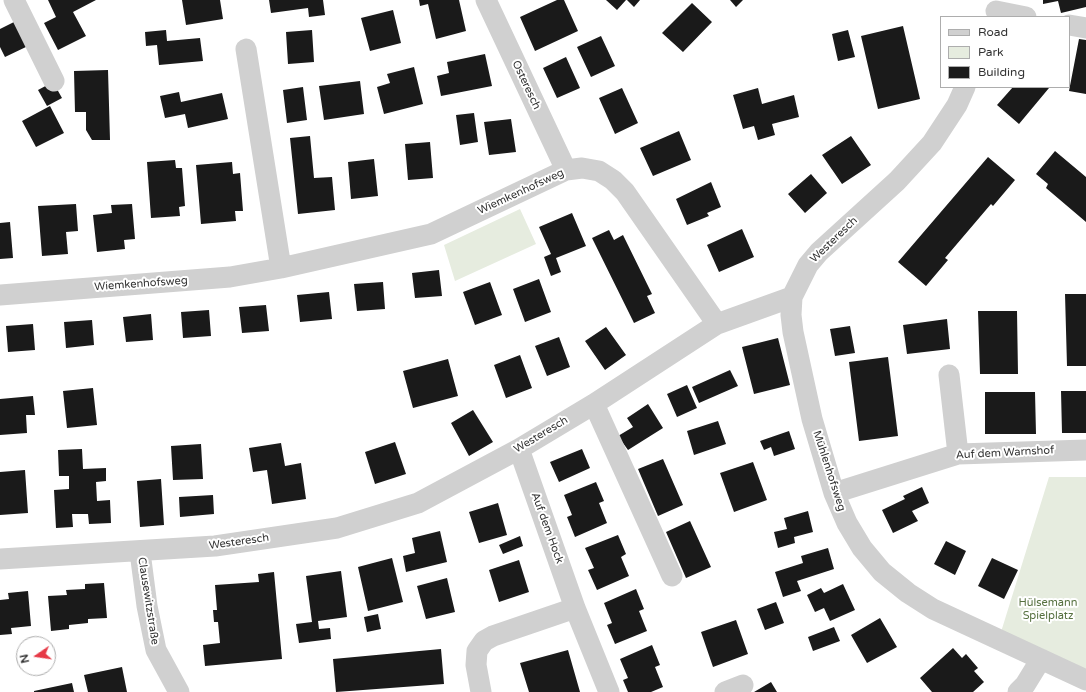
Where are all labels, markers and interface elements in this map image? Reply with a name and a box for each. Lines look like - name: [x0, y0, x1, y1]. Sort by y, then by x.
- legend: [940, 16, 1070, 88]
- text: Road: [978, 25, 1008, 39]
- text: Park: [978, 45, 1004, 59]
- street label: Osteresch: [509, 58, 543, 112]
- text: Building: [978, 65, 1025, 79]
- street label: Wiemkenhofsweg: [476, 166, 566, 218]
- street label: Westeresch: [808, 214, 860, 266]
- street label: Wiemkenhofsweg: [94, 274, 188, 294]
- street label: Westeresch: [512, 414, 570, 456]
- street label: Mühlenhofsweg: [810, 429, 848, 513]
- street label: Auf dem Warnshof: [955, 444, 1055, 462]
- street label: Auf dem Hock: [528, 491, 566, 565]
- street label: Westeresch: [208, 531, 270, 553]
- street label: Clausewitzstraße: [135, 556, 161, 646]
- park label: Hülsemann Spielplatz: [1019, 596, 1077, 622]
- north arrow: [16, 636, 56, 676]
- text: N: [17, 653, 32, 664]

